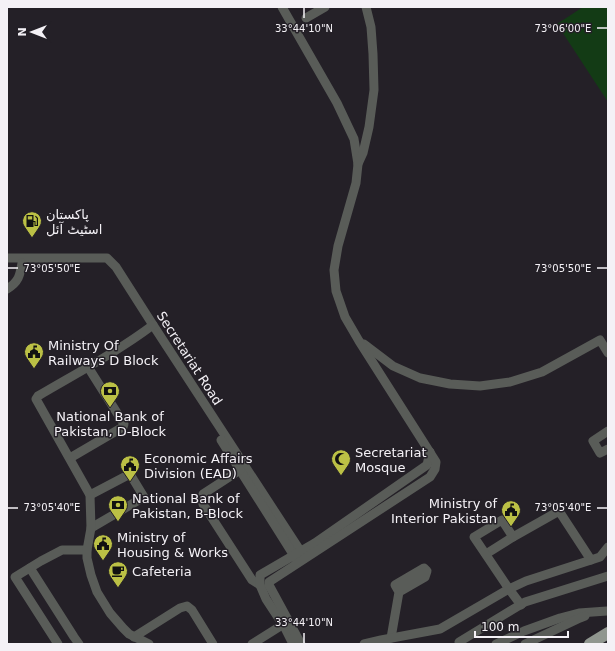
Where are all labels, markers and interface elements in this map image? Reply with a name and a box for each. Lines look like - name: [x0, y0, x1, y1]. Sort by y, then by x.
- north arrow: [12, 12, 52, 52]
- text: 33°44'10"N: [275, 23, 333, 34]
- text: 73°06'00"E: [535, 23, 591, 34]
- text: N: [16, 27, 29, 37]
- place label: پاکستان اسٹیٹ آئل: [46, 207, 102, 237]
- fuel station icon: پاکستان اسٹیٹ آئل: [21, 210, 43, 238]
- text: 73°05'50"E: [24, 263, 80, 274]
- text: 73°05'50"E: [535, 263, 591, 274]
- street label: Secretariat Road: [154, 309, 225, 408]
- place label: Ministry Of Railways D Block: [48, 338, 159, 368]
- public building icon: Ministry Of Railways D Block: [23, 341, 45, 369]
- bank icon: National Bank of Pakistan, D-Block: [99, 380, 121, 408]
- place label: National Bank of Pakistan, D-Block: [54, 409, 167, 439]
- place label: Secretariat Mosque: [355, 445, 427, 475]
- mosque icon: Secretariat Mosque: [330, 448, 352, 476]
- place label: Economic Affairs Division (EAD): [144, 451, 253, 481]
- public building icon: Economic Affairs Division (EAD): [119, 454, 141, 482]
- place label: National Bank of Pakistan, B-Block: [132, 491, 243, 521]
- bank icon: National Bank of Pakistan, B-Block: [107, 494, 129, 522]
- place label: Ministry of Interior Pakistan: [391, 496, 497, 526]
- public building icon: Ministry of Interior Pakistan: [500, 499, 522, 527]
- text: 73°05'40"E: [24, 502, 80, 513]
- text: 73°05'40"E: [535, 502, 591, 513]
- place label: Ministry of Housing & Works: [117, 530, 228, 560]
- public building icon: Ministry of Housing & Works: [92, 533, 114, 561]
- cafe icon: Cafeteria: [107, 560, 129, 588]
- place label: Cafeteria: [132, 564, 192, 579]
- scale bar: [475, 613, 568, 639]
- text: 33°44'10"N: [275, 617, 333, 628]
- text: 100 m: [481, 620, 519, 634]

